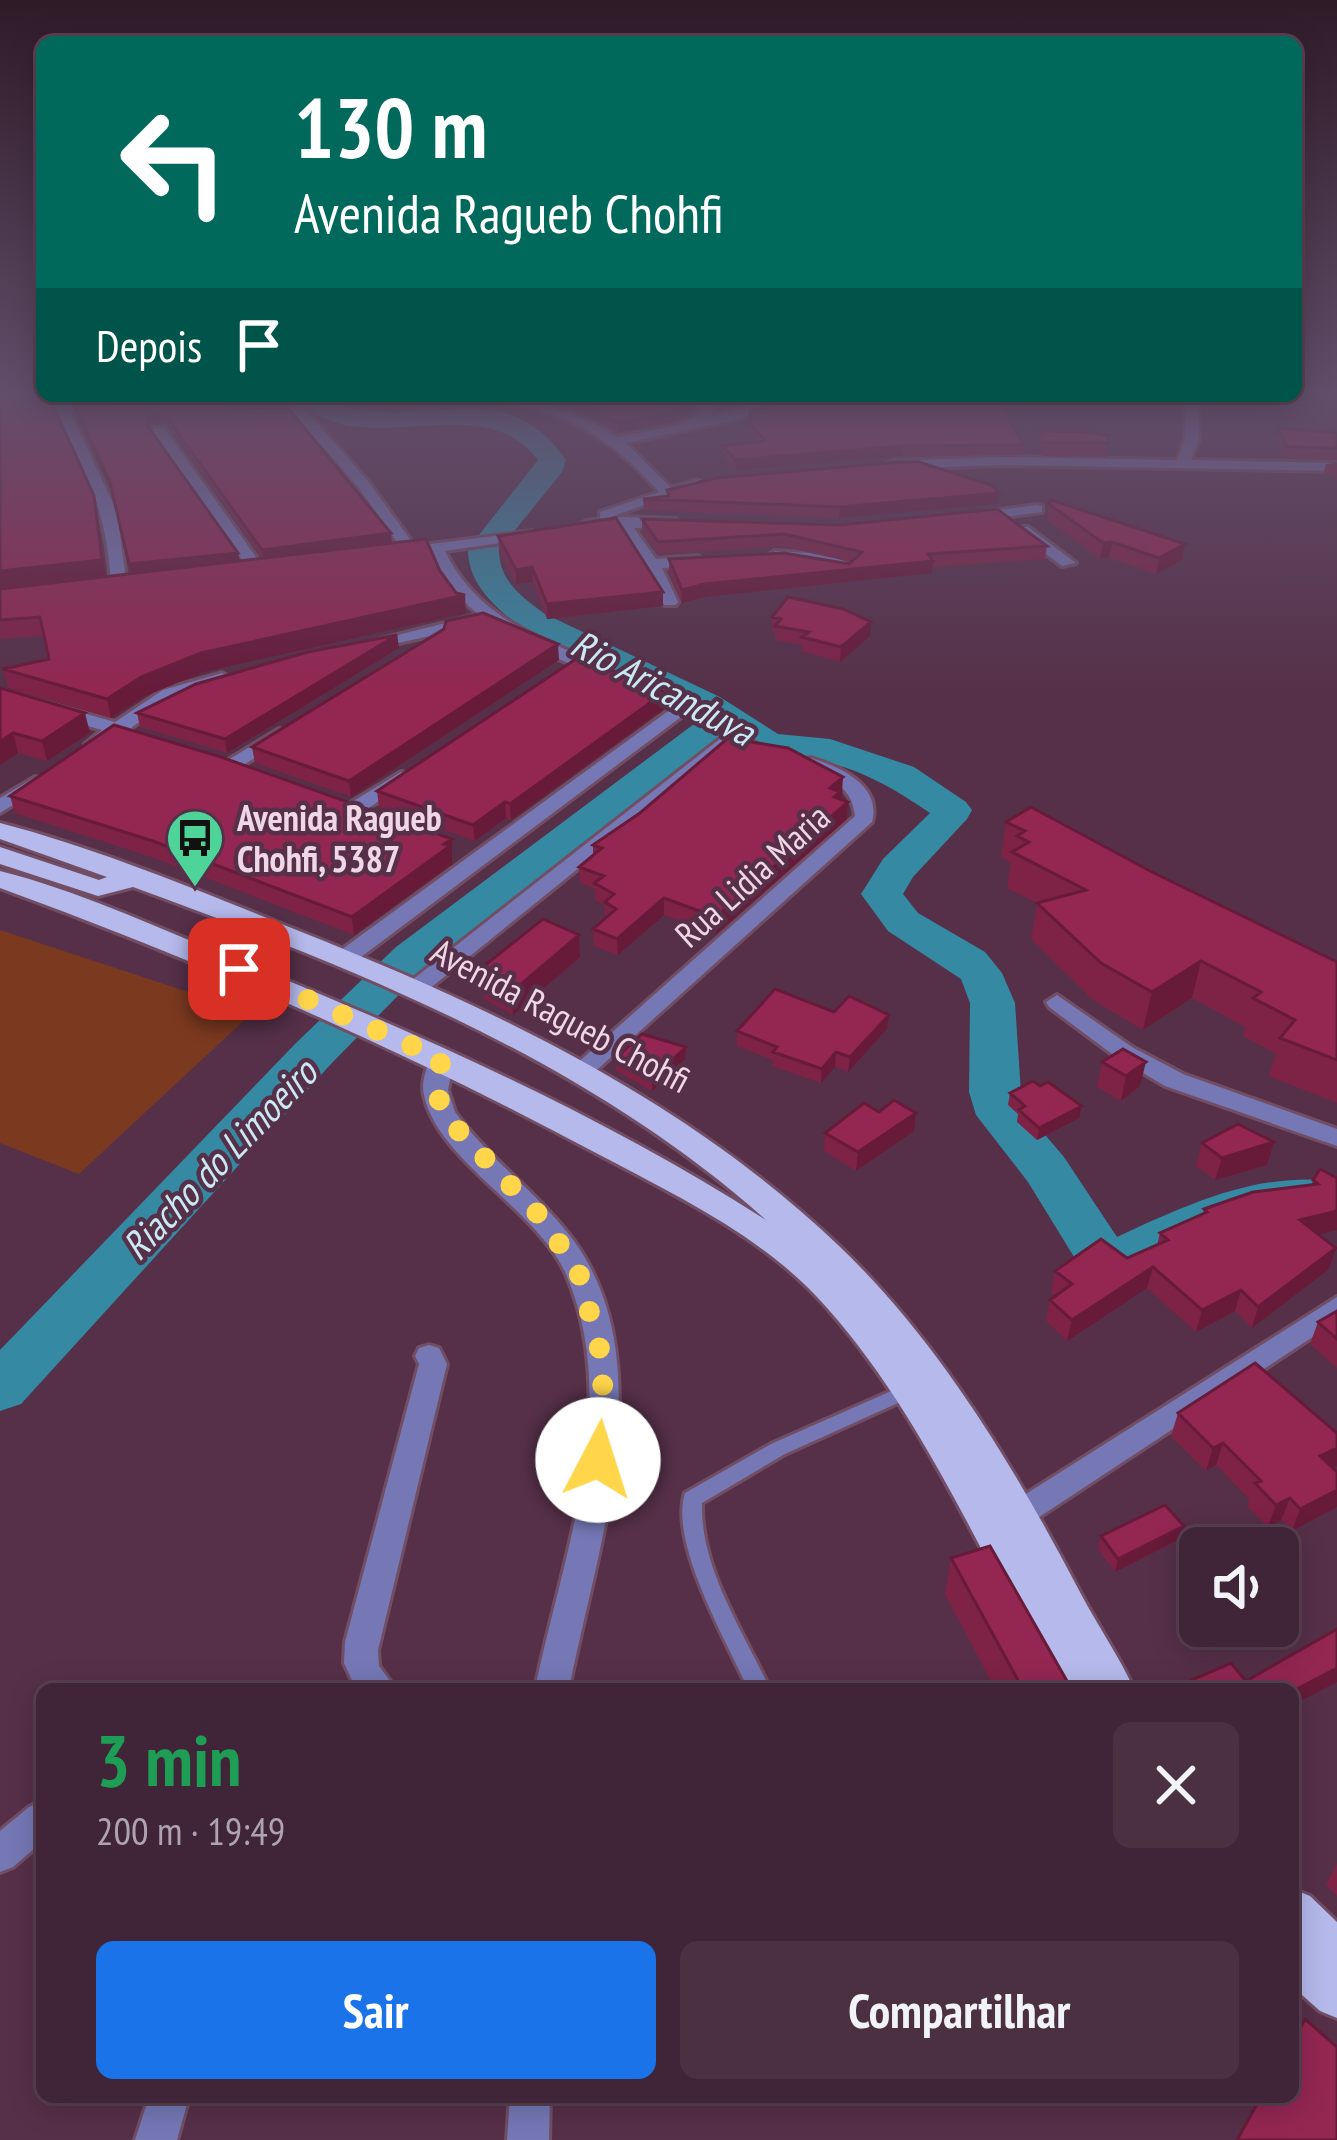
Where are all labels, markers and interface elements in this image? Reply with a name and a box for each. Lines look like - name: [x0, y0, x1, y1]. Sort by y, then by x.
- text: 130 m: [294, 72, 487, 181]
- icon: left: [96, 84, 252, 240]
- text: Avenida Ragueb Chohfi: [294, 178, 724, 248]
- icon: arrive: [226, 312, 292, 378]
- text: Depois: [96, 316, 202, 374]
- water label: Rio Aricanduva: [563, 618, 765, 758]
- street label: Rua Lidia Maria: [665, 793, 839, 957]
- place label: Avenida Ragueb Chohfi, 5387: [236, 794, 442, 882]
- bus stop icon: Avenida Ragueb Chohfi, 5387: [164, 807, 226, 889]
- pin: [188, 918, 290, 1020]
- street label: Avenida Ragueb Chohfi: [424, 927, 698, 1103]
- icon: arrive: [206, 936, 272, 1002]
- water label: Riacho do Limoeiro: [110, 1046, 330, 1270]
- position arrow: [535, 1397, 661, 1523]
- map controls: [1179, 1527, 1299, 1647]
- button: sound: [1179, 1527, 1299, 1647]
- text: 3 min: [96, 1713, 241, 1806]
- button: close: [1113, 1722, 1239, 1848]
- text: 200 m · 19:49: [96, 1805, 285, 1856]
- button: Sair: [96, 1941, 656, 2079]
- button: Compartilhar: [680, 1941, 1239, 2079]

